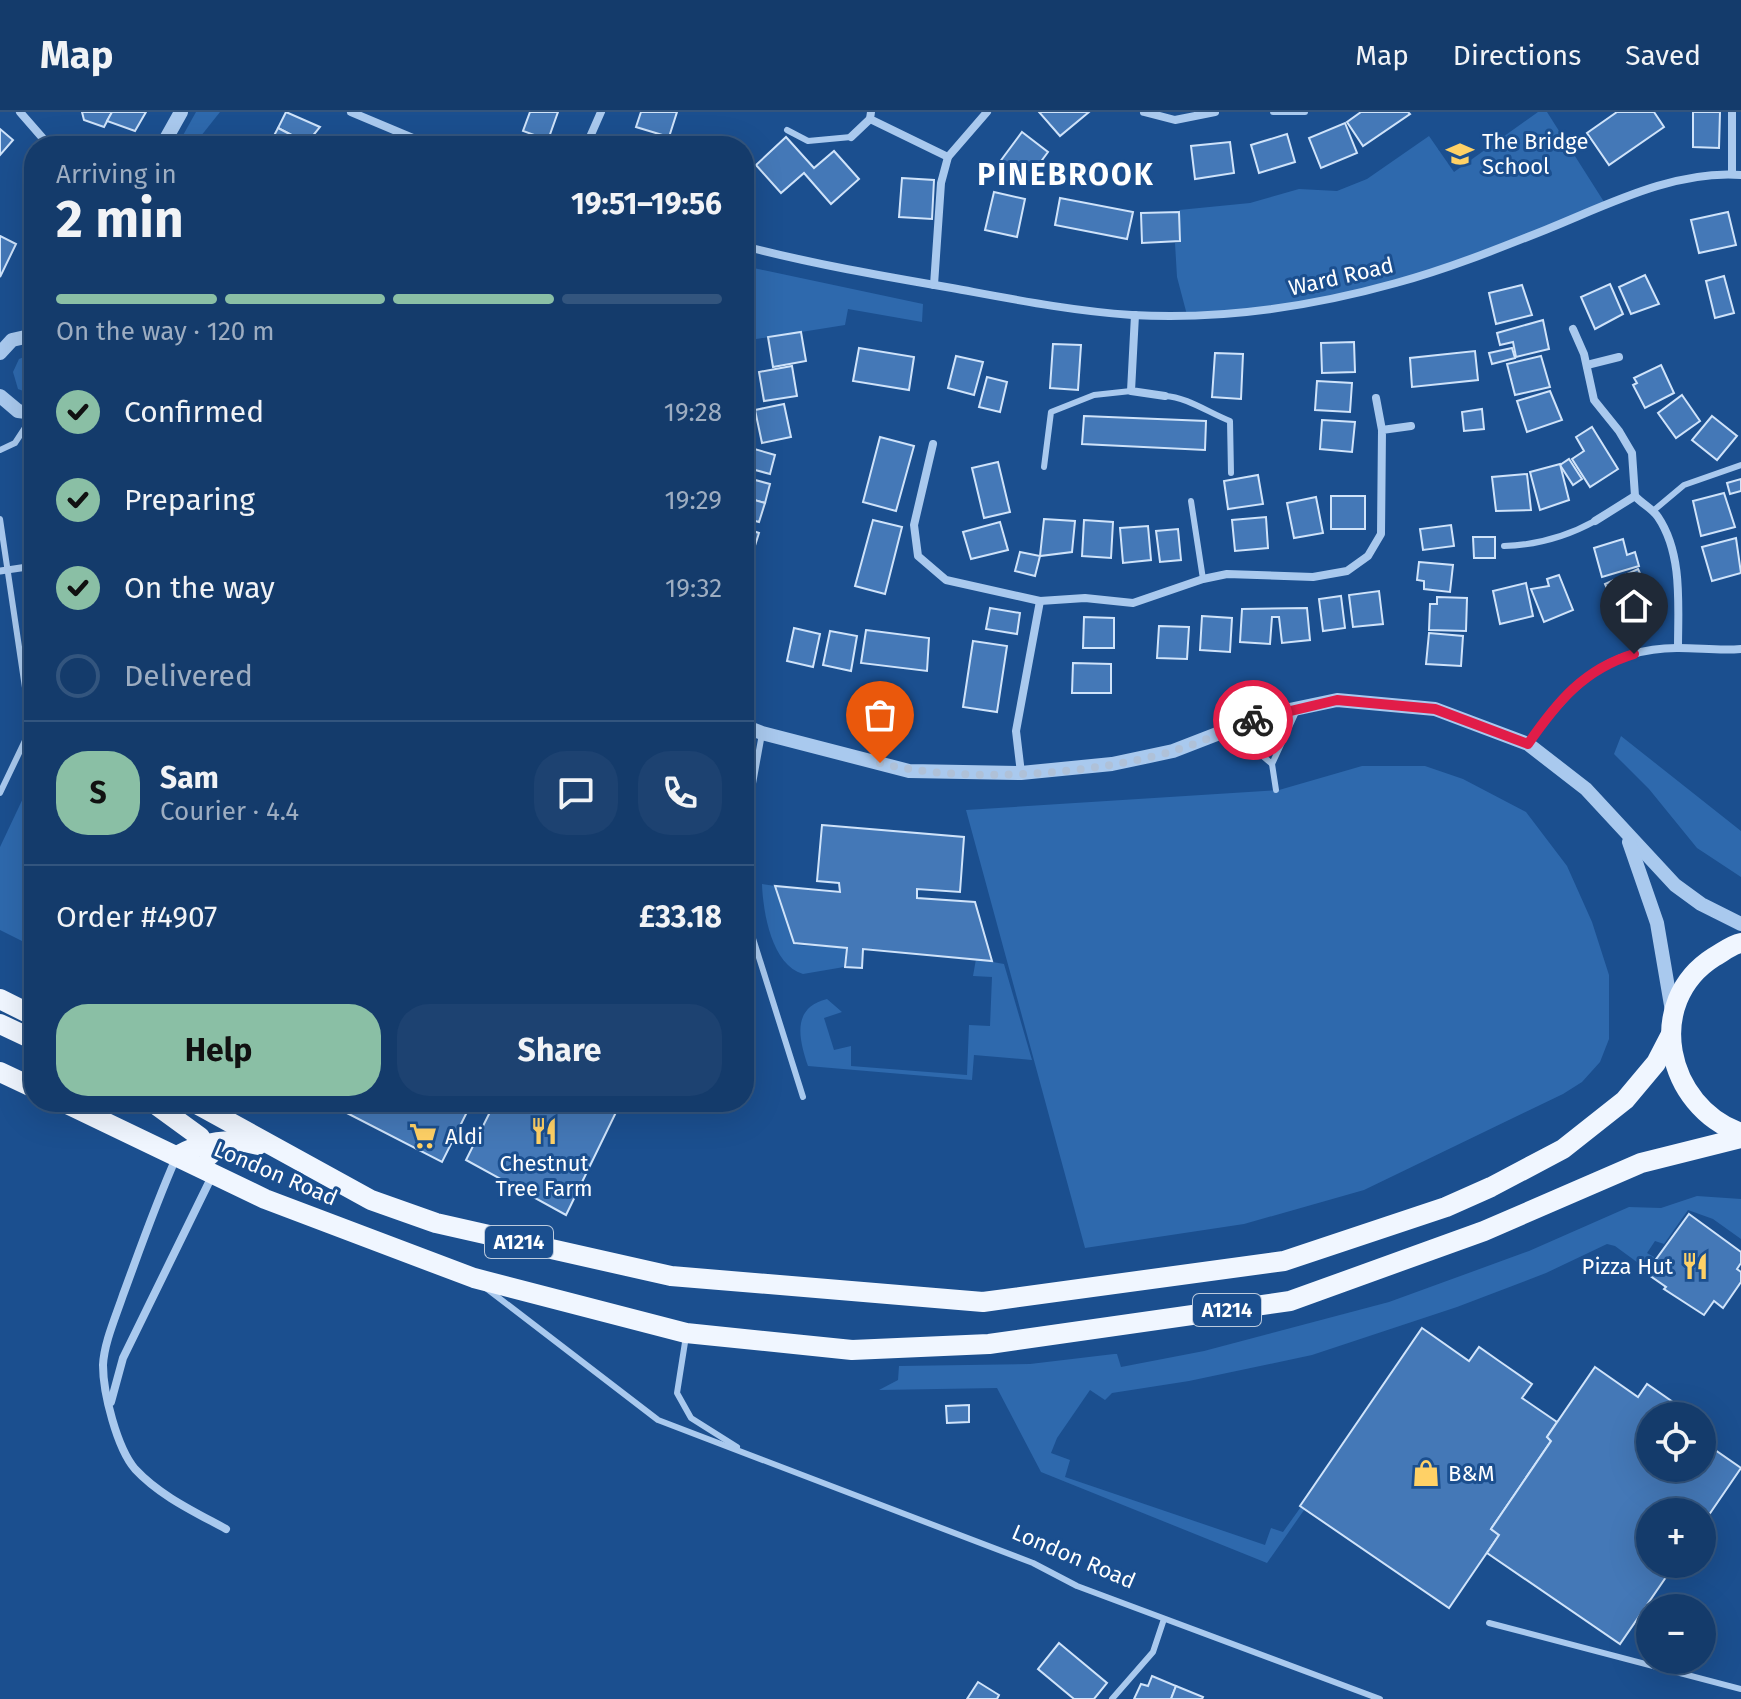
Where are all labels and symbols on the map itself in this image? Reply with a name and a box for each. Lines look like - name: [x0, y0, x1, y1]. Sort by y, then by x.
- place label: The Bridge School: [1482, 128, 1588, 180]
- school or university icon: The Bridge School: [1445, 139, 1475, 169]
- district label: PINEBROOK: [977, 157, 1155, 193]
- street label: Ward Road: [1286, 251, 1396, 302]
- pin: [1600, 572, 1668, 654]
- courier: [1213, 680, 1293, 760]
- pin: [846, 681, 914, 763]
- restaurant icon: Chestnut Tree Farm: [529, 1116, 559, 1146]
- supermarket icon: Aldi: [408, 1121, 438, 1151]
- place label: Aldi: [445, 1123, 483, 1150]
- street label: London Road: [210, 1135, 342, 1212]
- place label: Chestnut Tree Farm: [495, 1150, 593, 1202]
- road number: A1214: [485, 1226, 553, 1258]
- restaurant icon: Pizza Hut: [1680, 1251, 1710, 1281]
- place label: Pizza Hut: [1582, 1253, 1673, 1280]
- road number: A1214: [1193, 1294, 1261, 1326]
- shop icon: B&M: [1411, 1458, 1441, 1488]
- place label: B&M: [1448, 1460, 1495, 1487]
- street label: London Road: [1008, 1518, 1140, 1595]

